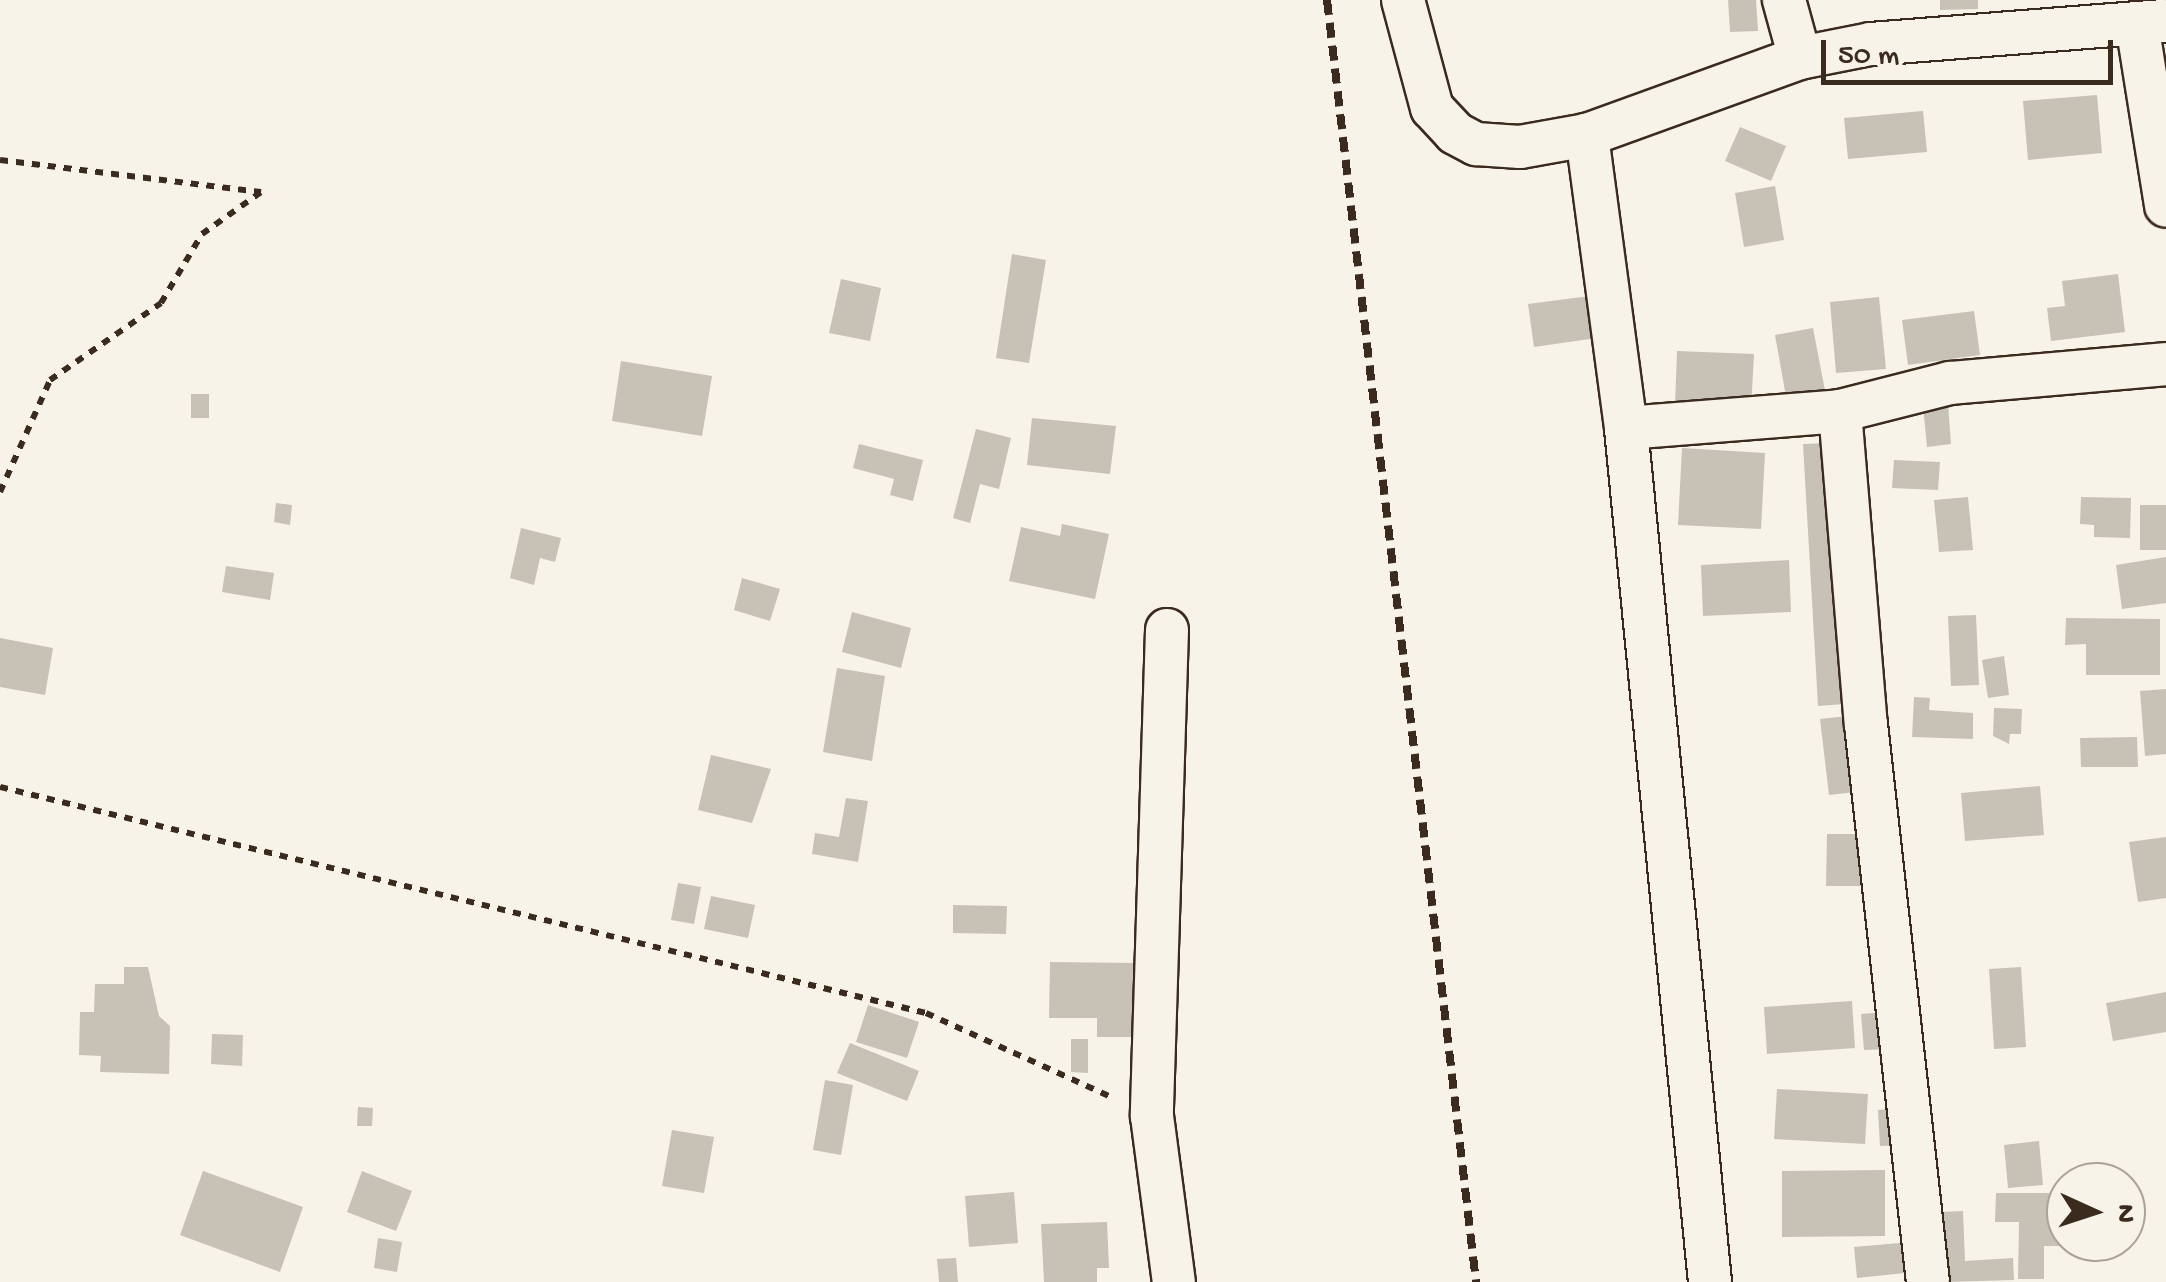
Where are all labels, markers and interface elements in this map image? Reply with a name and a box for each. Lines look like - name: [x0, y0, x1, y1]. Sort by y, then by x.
- scale bar: [1826, 20, 2118, 82]
- text: 50 m: [1838, 40, 1899, 75]
- north arrow: [2046, 1162, 2146, 1262]
- text: N: [2108, 1203, 2141, 1223]

